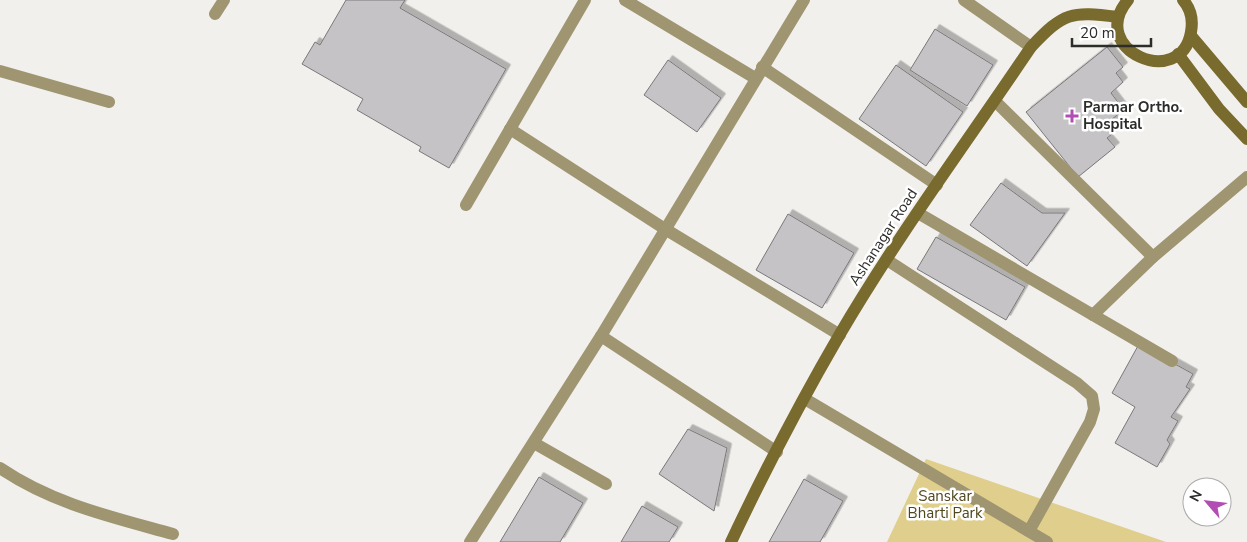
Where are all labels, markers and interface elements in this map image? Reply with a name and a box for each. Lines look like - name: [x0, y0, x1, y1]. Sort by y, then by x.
- scale bar: [1072, 15, 1151, 47]
- text: 20 m: [1080, 23, 1115, 43]
- place label: Parmar Ortho. Hospital: [1083, 97, 1183, 134]
- marker: Parmar Ortho. Hospital: [1065, 109, 1079, 123]
- street label: Ashanagar Road: [844, 185, 922, 289]
- north arrow: [1182, 477, 1232, 527]
- park label: Sanskar Bharti Park: [908, 486, 983, 523]
- text: N: [1185, 487, 1207, 505]

